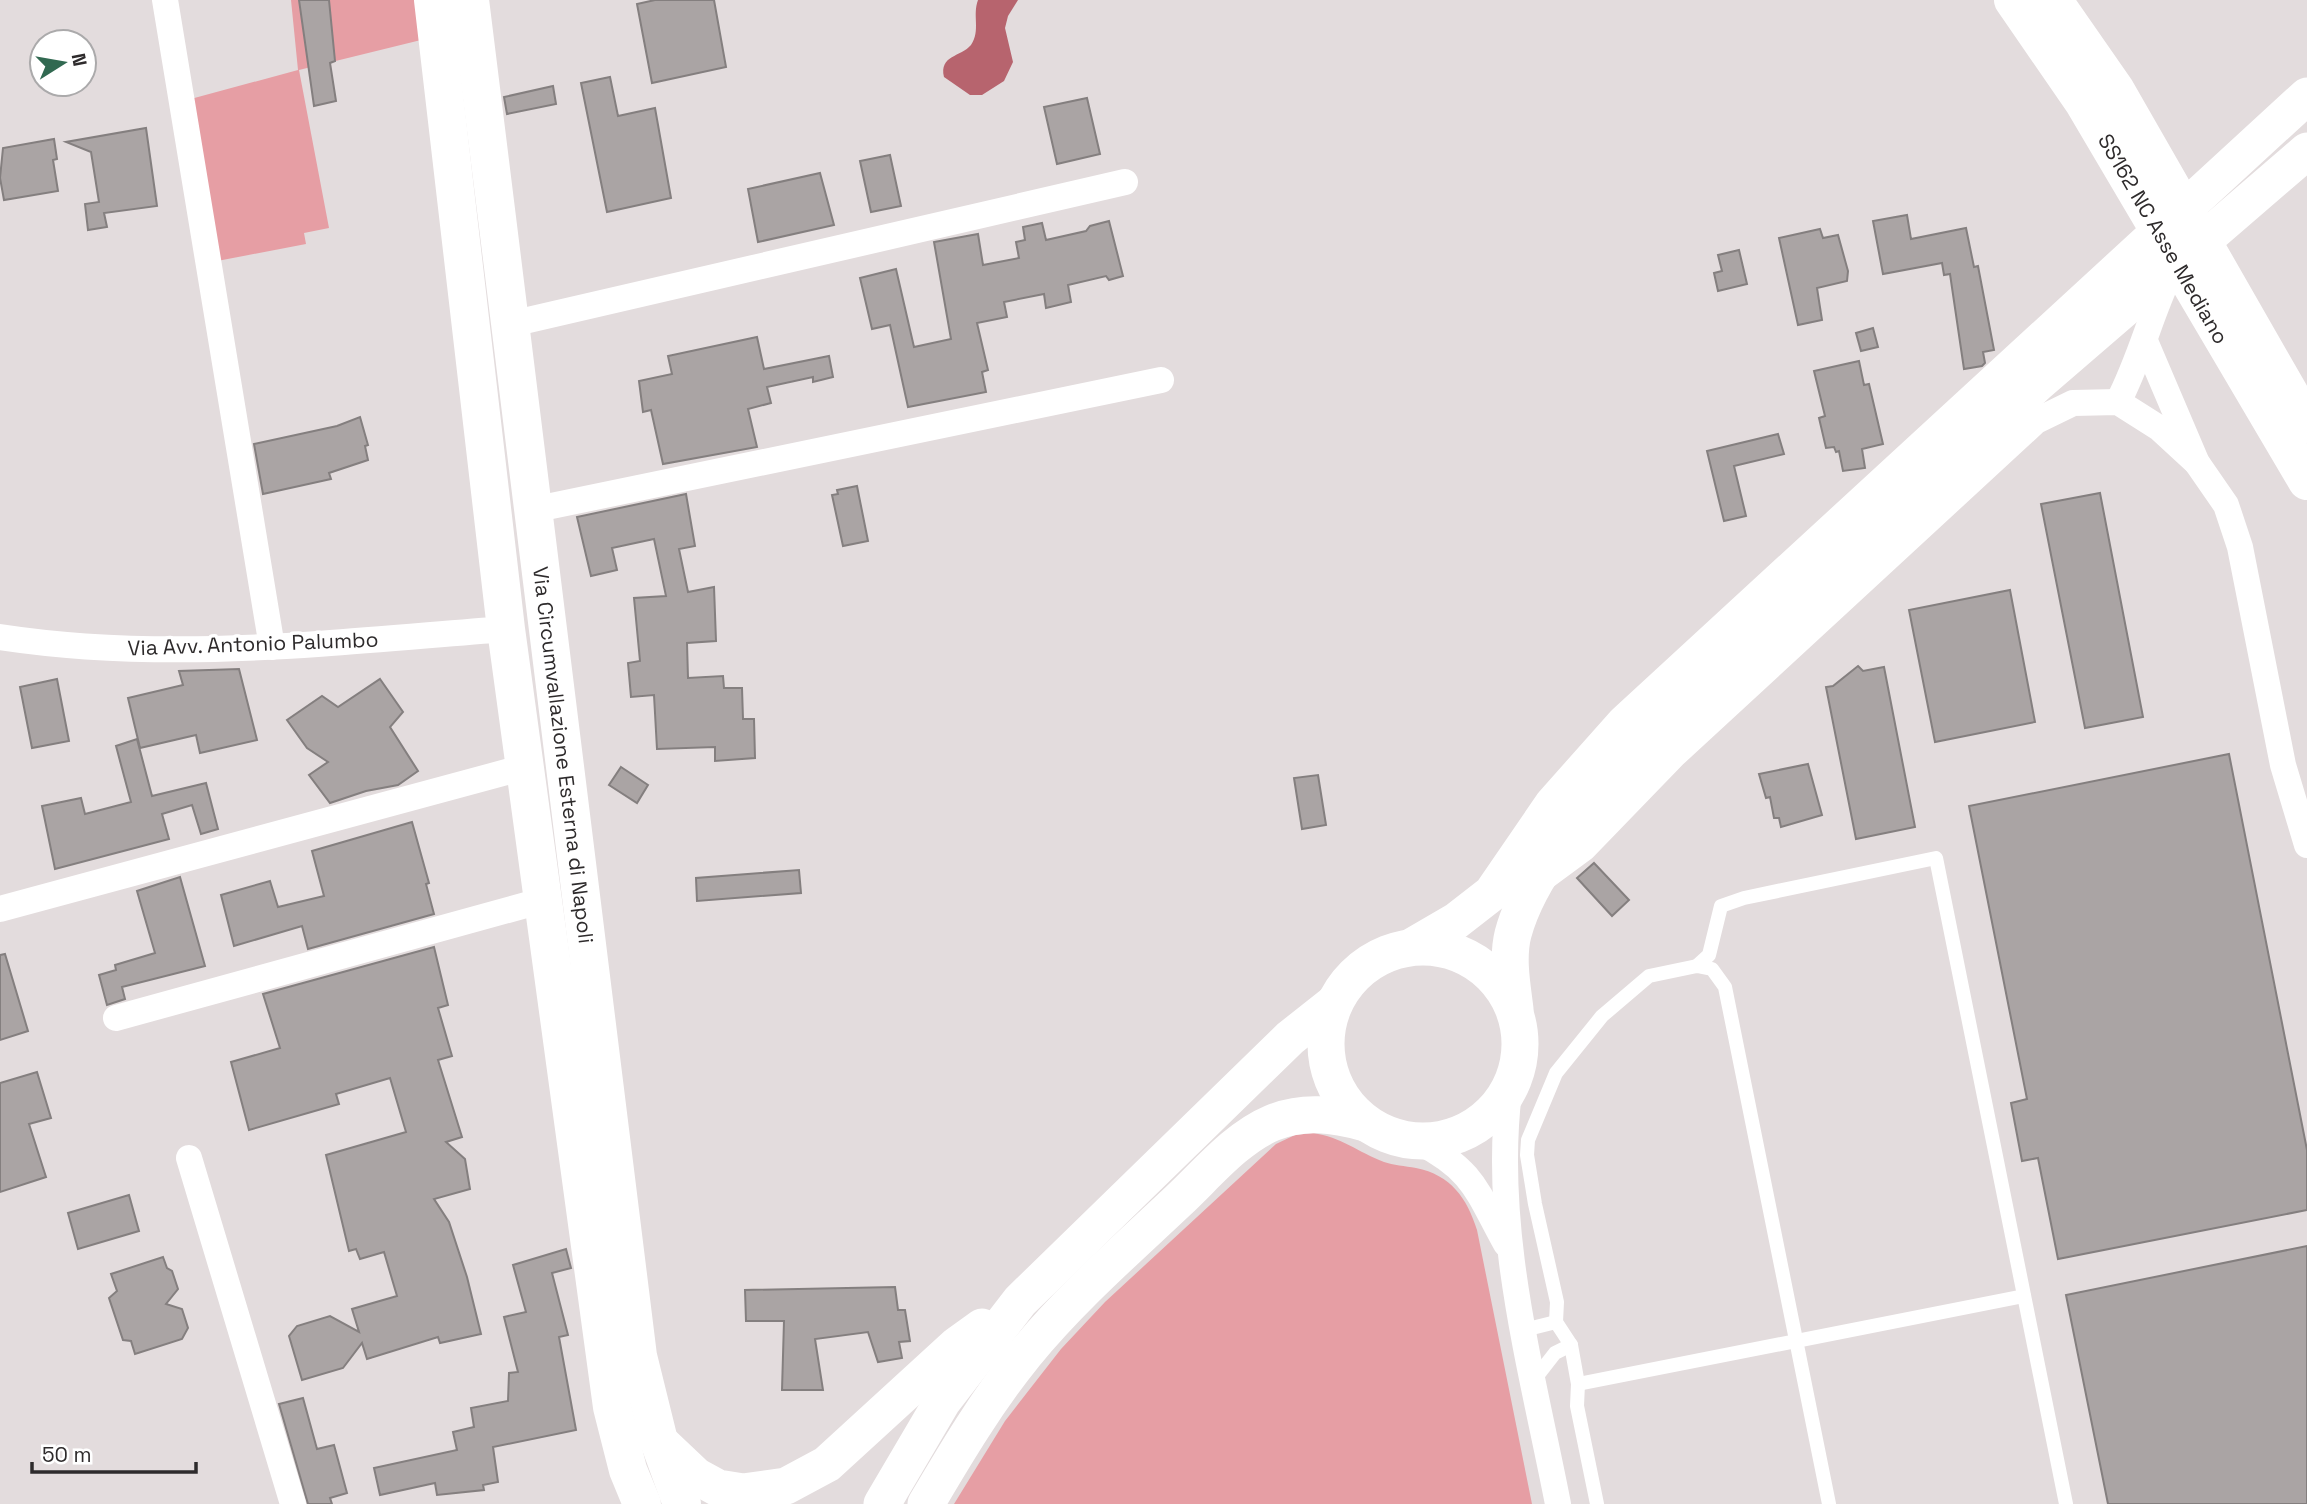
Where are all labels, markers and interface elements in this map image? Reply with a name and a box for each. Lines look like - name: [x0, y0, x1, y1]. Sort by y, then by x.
- north arrow: [28, 28, 98, 98]
- text: N: [66, 51, 93, 68]
- street label: SS162 NC Asse Mediano: [2092, 129, 2235, 349]
- street label: Via Circumvallazione Esterna di Napoli: [527, 565, 600, 945]
- street label: Via Avv. Antonio Palumbo: [127, 626, 379, 661]
- scale bar: [32, 1430, 196, 1474]
- text: 50 m: [42, 1441, 92, 1468]

